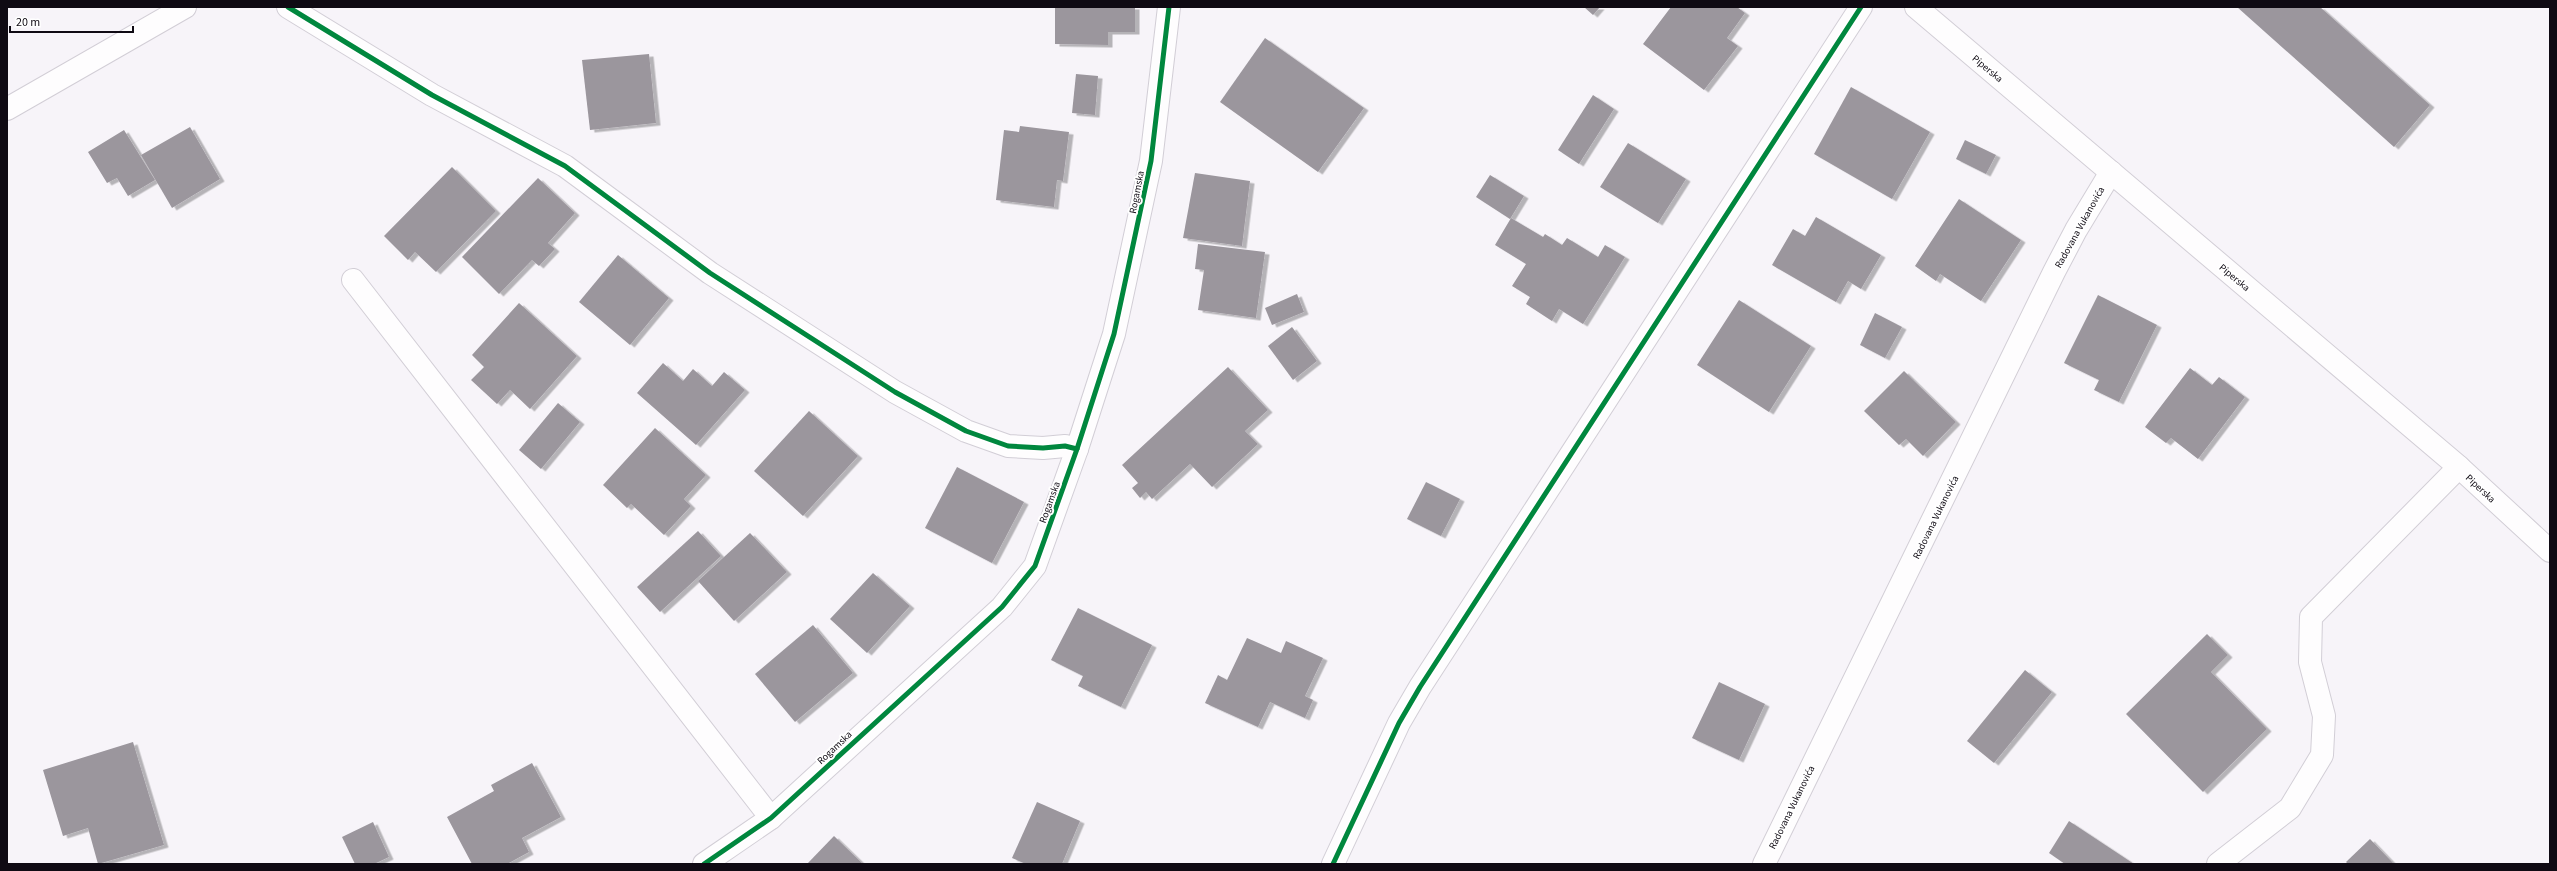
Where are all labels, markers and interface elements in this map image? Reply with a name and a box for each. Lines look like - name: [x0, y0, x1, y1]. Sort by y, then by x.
- scale bar: [10, 8, 133, 34]
- text: 20 m: [16, 14, 40, 31]
- street label: Piperska: [1969, 52, 2006, 86]
- street label: Rogamska: [1126, 170, 1148, 215]
- street label: Radovana Vukanovića: [2052, 184, 2108, 271]
- street label: Piperska: [2216, 261, 2253, 295]
- street label: Piperska: [2462, 471, 2498, 506]
- street label: Radovana Vukanovića: [1910, 473, 1962, 562]
- street label: Rogamska: [1036, 480, 1064, 525]
- street label: Rogamska: [814, 728, 855, 768]
- street label: Radovana Vukanovića: [1766, 763, 1818, 852]

